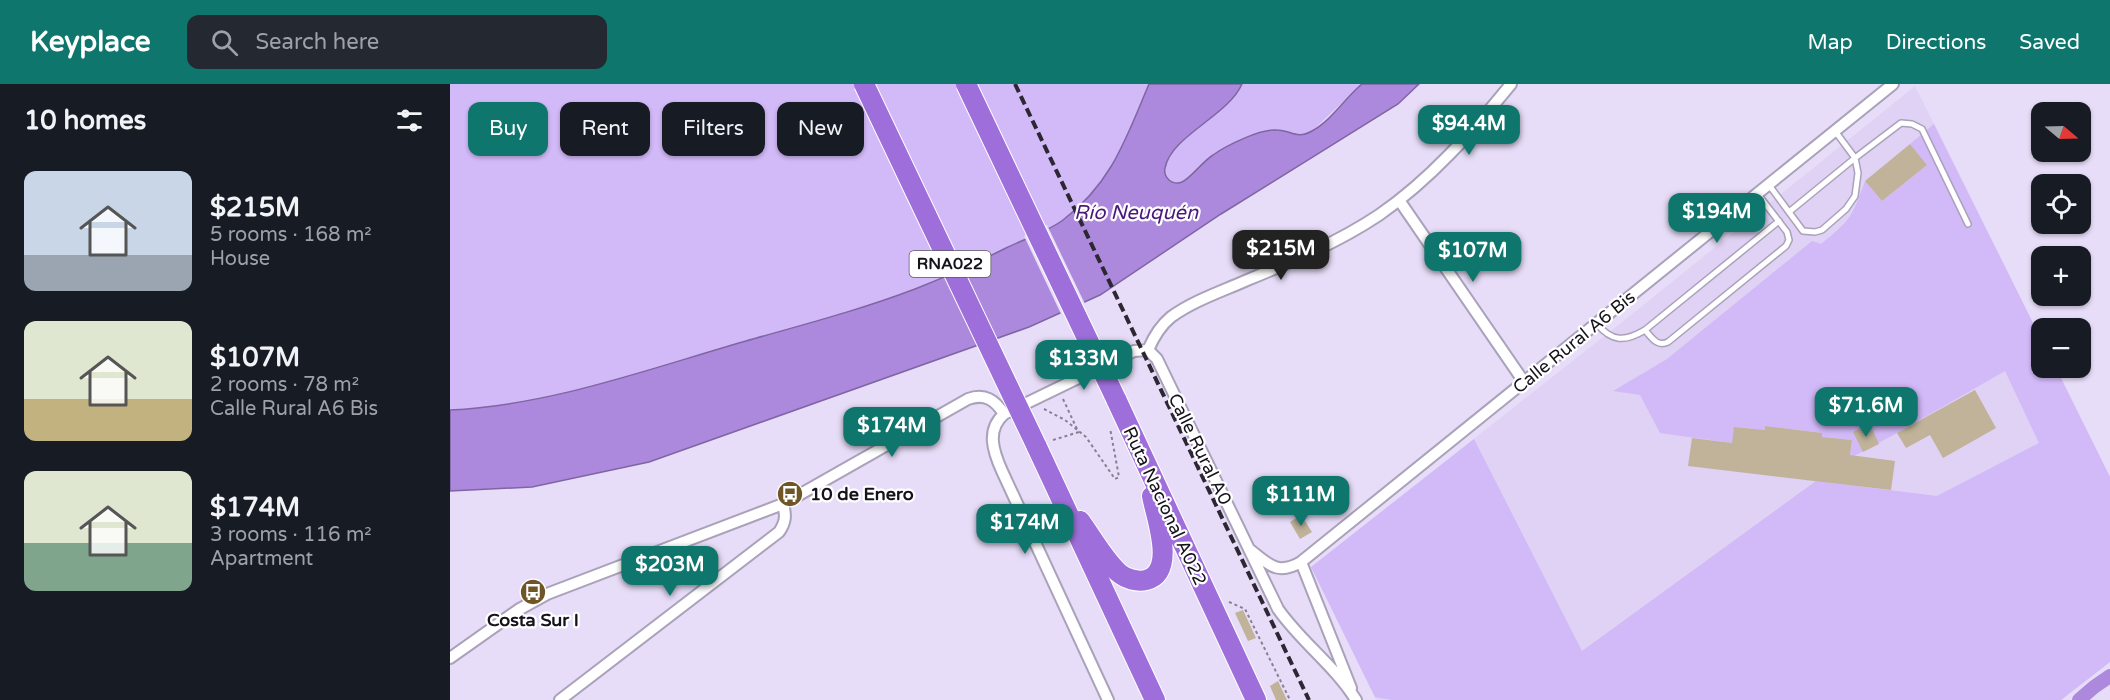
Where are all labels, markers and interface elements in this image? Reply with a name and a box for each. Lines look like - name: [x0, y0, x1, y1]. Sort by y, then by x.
- search box: [187, 15, 607, 69]
- text: Keyplace: [30, 25, 151, 59]
- icon: search: [208, 26, 241, 59]
- text: Search here: [256, 29, 379, 55]
- text: Map: [1807, 30, 1853, 55]
- text: Directions: [1886, 30, 1986, 55]
- text: Saved: [2019, 30, 2080, 55]
- chip: Buy: [468, 102, 548, 156]
- chip: Rent: [560, 102, 650, 156]
- chip: Filters: [662, 102, 765, 156]
- chip: New: [777, 102, 864, 156]
- north arrow: [2031, 102, 2091, 162]
- map controls: [2031, 102, 2091, 378]
- icon: filters: [393, 104, 426, 137]
- text: 10 homes: [24, 105, 146, 136]
- pin: $94.4M: [1420, 105, 1518, 156]
- text: $94.4M: [1432, 112, 1506, 136]
- button: locate: [2031, 174, 2091, 234]
- text: $215M: [210, 192, 300, 223]
- pin: $194M: [1675, 193, 1759, 244]
- icon: home: [72, 195, 144, 267]
- text: $194M: [1682, 200, 1752, 224]
- water label: Río Neuquén: [1074, 201, 1199, 225]
- text: 5 rooms · 168 m²: [210, 223, 372, 247]
- pin: $215M: [1239, 230, 1323, 281]
- pin: $107M: [1431, 232, 1515, 283]
- text: $215M: [1246, 237, 1316, 261]
- text: $107M: [1438, 239, 1508, 263]
- button: +: [2031, 246, 2091, 306]
- text: House: [210, 247, 270, 271]
- road number: RNA022: [910, 251, 990, 277]
- street label: Calle Rural A6 Bis: [1508, 286, 1640, 398]
- button: −: [2031, 318, 2091, 378]
- pin: $133M: [1042, 340, 1126, 391]
- text: $107M: [210, 342, 300, 373]
- icon: home: [72, 345, 144, 417]
- text: $133M: [1049, 347, 1119, 371]
- text: 2 rooms · 78 m²: [210, 373, 359, 397]
- pin: $71.6M: [1817, 387, 1915, 438]
- street label: Calle Rural A0: [1164, 390, 1236, 508]
- text: $71.6M: [1829, 394, 1903, 418]
- text: Calle Rural A6 Bis: [210, 397, 378, 421]
- pin: $174M: [850, 407, 934, 458]
- text: $174M: [857, 414, 927, 438]
- street label: Ruta Nacional A022: [1119, 423, 1211, 589]
- pin: $111M: [1259, 476, 1343, 527]
- bus stop icon: 10 de Enero: [775, 479, 805, 509]
- place label: 10 de Enero: [810, 483, 914, 505]
- text: $111M: [1266, 483, 1336, 507]
- text: $174M: [210, 492, 300, 523]
- icon: home: [72, 495, 144, 567]
- pin: $174M: [983, 504, 1067, 555]
- text: $174M: [990, 511, 1060, 535]
- text: 3 rooms · 116 m²: [210, 523, 372, 547]
- pin: $203M: [628, 546, 712, 597]
- text: Apartment: [210, 547, 313, 571]
- text: $203M: [635, 553, 705, 577]
- bus stop icon: Costa Sur I: [518, 577, 548, 607]
- place label: Costa Sur I: [487, 609, 579, 631]

